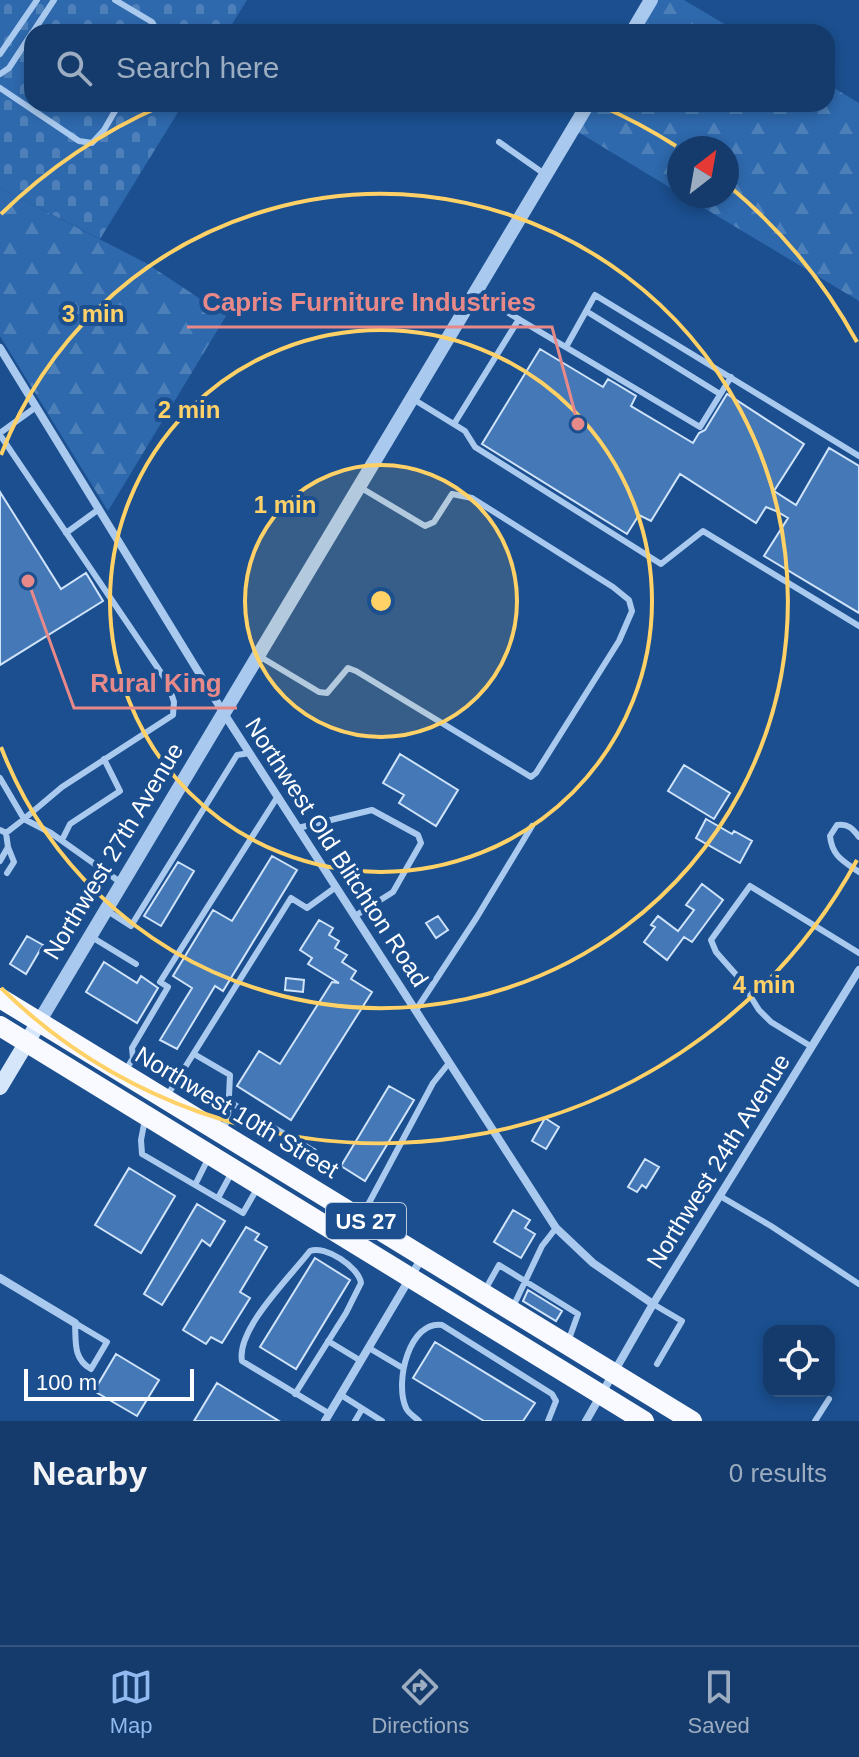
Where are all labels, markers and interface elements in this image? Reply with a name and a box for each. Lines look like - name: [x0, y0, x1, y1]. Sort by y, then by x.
- search box: [24, 24, 835, 112]
- icon: search: [52, 46, 96, 90]
- text: Search here: [116, 51, 279, 84]
- north arrow: [667, 136, 739, 208]
- callout: Capris Furniture Industries: [187, 277, 552, 327]
- text: Capris Furniture Industries: [202, 287, 536, 317]
- text: 3 min: [62, 300, 124, 327]
- text: 2 min: [158, 396, 220, 423]
- text: 1 min: [254, 491, 316, 518]
- centre of rings: [367, 587, 395, 615]
- callout: Rural King: [74, 658, 237, 708]
- text: Rural King: [90, 668, 222, 698]
- street label: Northwest Old Blitchton Road: [240, 713, 434, 991]
- street label: Northwest 27th Avenue: [38, 738, 188, 964]
- text: 4 min: [733, 971, 795, 998]
- street label: Northwest 10th Street: [131, 1041, 344, 1184]
- street label: Northwest 24th Avenue: [641, 1049, 795, 1273]
- road number: US 27: [326, 1203, 406, 1239]
- map controls: [763, 1325, 835, 1397]
- button: locate: [763, 1325, 835, 1397]
- scale bar: [24, 1365, 194, 1401]
- text: 100 m: [36, 1370, 97, 1395]
- text: Nearby: [32, 1454, 147, 1492]
- text: 0 results: [729, 1458, 827, 1488]
- tab: Map: [109, 1665, 153, 1739]
- tab: Directions: [371, 1665, 469, 1739]
- tab: Saved: [687, 1665, 750, 1739]

